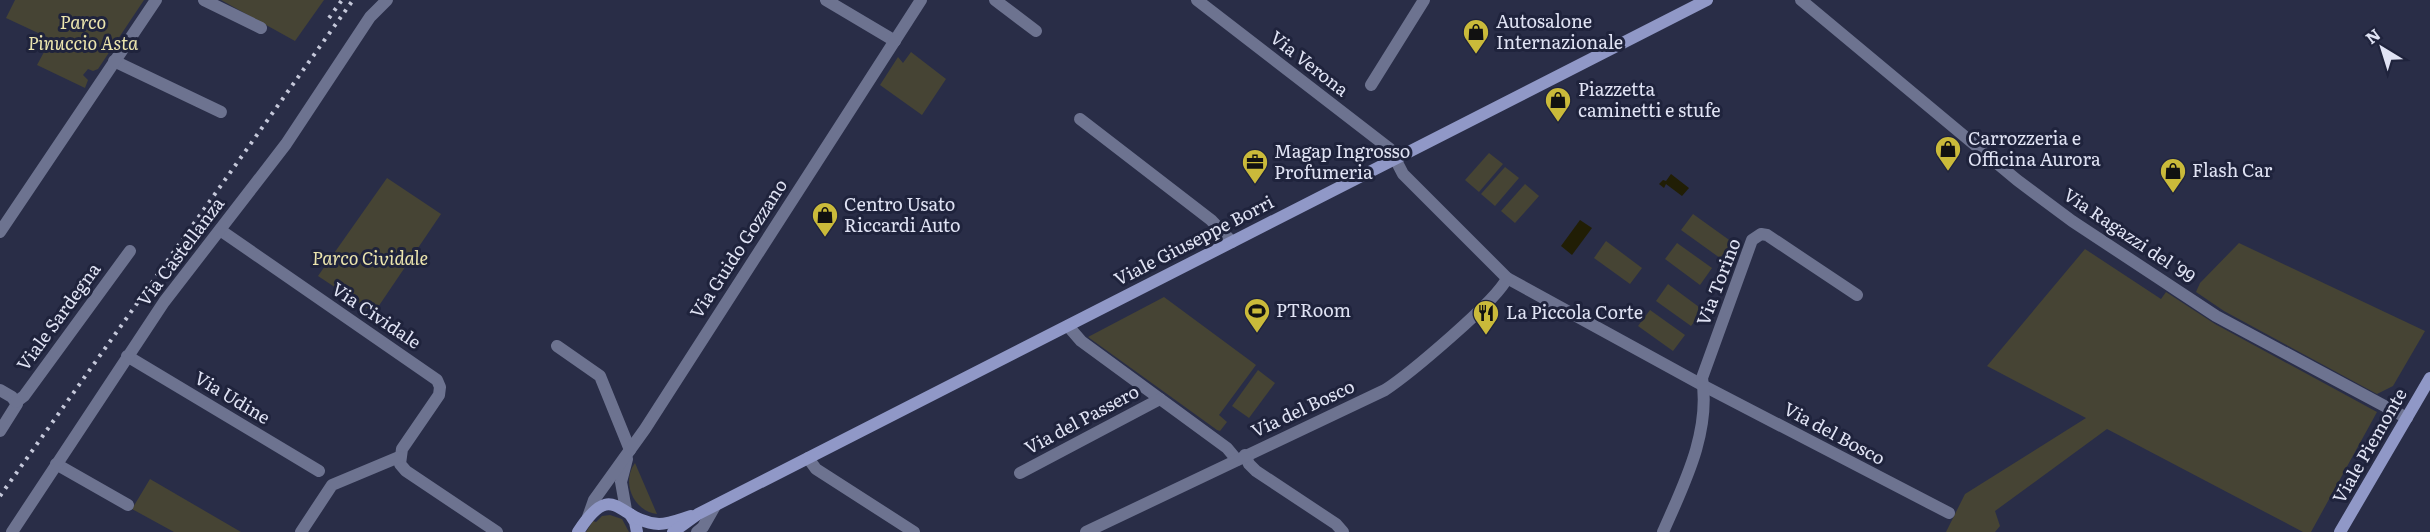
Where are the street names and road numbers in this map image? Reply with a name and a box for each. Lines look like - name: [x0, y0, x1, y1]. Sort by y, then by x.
- street label: Via Verona: [1265, 23, 1355, 102]
- street label: Via Guido Gozzano: [682, 173, 793, 323]
- street label: Via Ragazzi del '99: [2058, 180, 2201, 289]
- street label: Viale Giuseppe Borri: [1109, 188, 1278, 292]
- street label: Via Castellanza: [130, 191, 230, 311]
- street label: Via Torino: [1689, 234, 1747, 329]
- street label: Viale Sardegna: [9, 256, 106, 376]
- street label: Via Cividale: [327, 275, 427, 355]
- street label: Via Udine: [190, 363, 276, 430]
- street label: Via del Bosco: [1246, 372, 1359, 443]
- street label: Via del Passero: [1019, 377, 1144, 460]
- street label: Viale Piemonte: [2325, 383, 2413, 508]
- street label: Via del Bosco: [1779, 395, 1890, 471]

